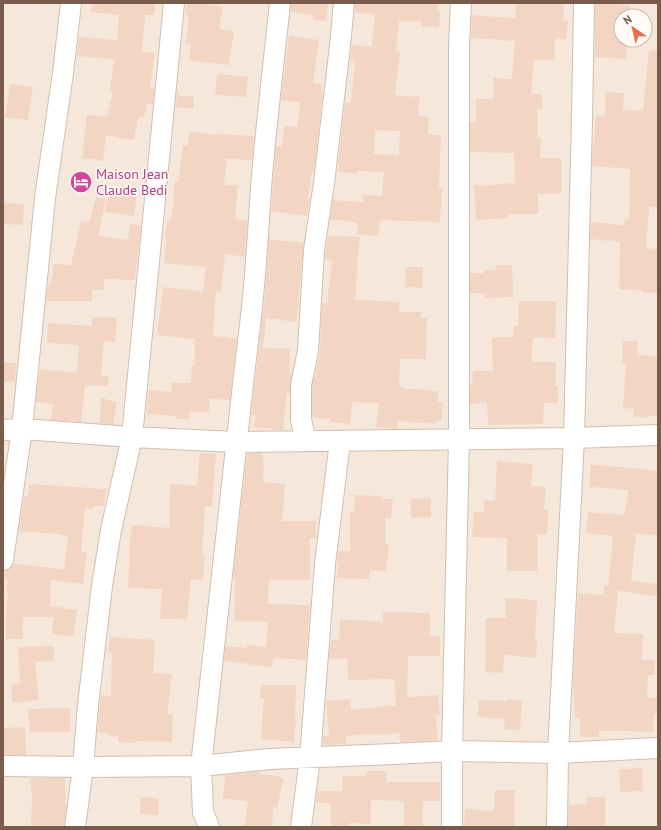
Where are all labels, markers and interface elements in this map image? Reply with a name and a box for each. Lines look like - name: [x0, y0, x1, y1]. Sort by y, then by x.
- north arrow: [613, 8, 653, 48]
- text: N: [620, 12, 634, 28]
- place label: Maison Jean Claude Bedi: [96, 165, 168, 199]
- hotel icon: Maison Jean Claude Bedi: [68, 169, 94, 195]

